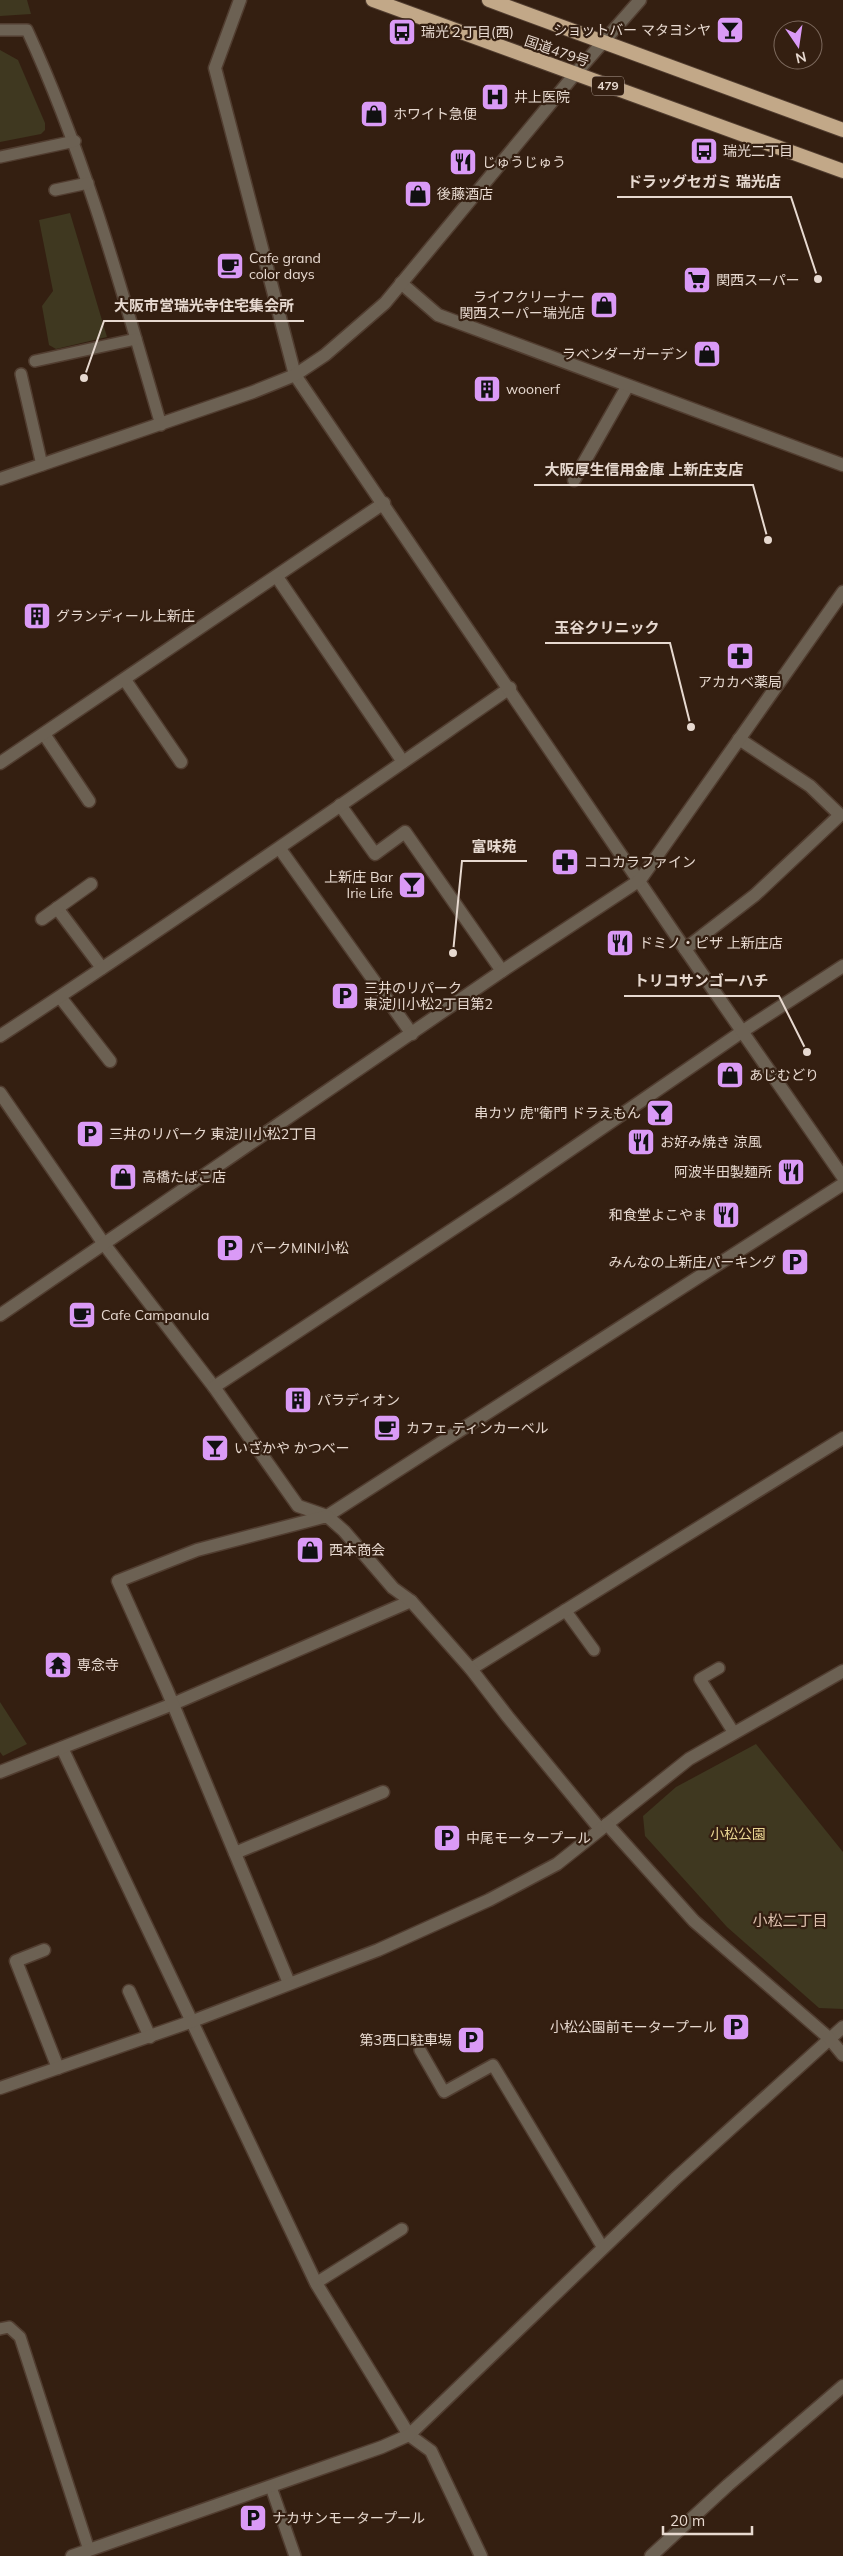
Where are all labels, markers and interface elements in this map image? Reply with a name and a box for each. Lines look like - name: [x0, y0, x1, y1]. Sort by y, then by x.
- bar icon: ショットバー マタヨシヤ: [715, 15, 745, 45]
- bus stop icon: 瑞光２丁目(西): [387, 17, 417, 47]
- north arrow: [773, 20, 823, 70]
- place label: ショットバー マタヨシヤ: [553, 21, 711, 39]
- place label: 瑞光２丁目(西): [421, 23, 514, 41]
- street label: 国道479号: [522, 32, 592, 70]
- text: N: [794, 48, 808, 68]
- road number: 479: [592, 76, 624, 95]
- hospital icon: 井上医院: [480, 82, 510, 112]
- place label: 井上医院: [514, 88, 570, 106]
- shop icon: ホワイト急便: [359, 99, 389, 129]
- place label: ホワイト急便: [393, 105, 477, 123]
- bus stop icon: 瑞光二丁目: [689, 136, 719, 166]
- place label: 瑞光二丁目: [723, 142, 793, 160]
- restaurant icon: じゅうじゅう: [448, 147, 478, 177]
- place label: じゅうじゅう: [482, 153, 566, 171]
- callout: ドラッグセガミ 瑞光店: [617, 167, 791, 197]
- text: ドラッグセガミ 瑞光店: [627, 172, 781, 191]
- shop icon: 後藤酒店: [403, 179, 433, 209]
- place label: 後藤酒店: [437, 185, 493, 203]
- place label: Cafe grand color days: [249, 249, 321, 283]
- cafe icon: Cafe grand color days: [215, 251, 245, 281]
- supermarket icon: 関西スーパー: [682, 265, 712, 295]
- place label: 関西スーパー: [716, 271, 800, 289]
- place label: ライフクリーナー 関西スーパー瑞光店: [459, 288, 585, 322]
- shop icon: ライフクリーナー 関西スーパー瑞光店: [589, 290, 619, 320]
- callout: 大阪市営瑞光寺住宅集会所: [104, 291, 304, 321]
- text: 大阪市営瑞光寺住宅集会所: [114, 296, 294, 315]
- shop icon: ラベンダーガーデン: [692, 339, 722, 369]
- place label: ラベンダーガーデン: [562, 345, 688, 363]
- building icon: woonerf: [472, 374, 502, 404]
- place label: woonerf: [506, 380, 560, 398]
- callout: 大阪厚生信用金庫 上新庄支店: [534, 455, 753, 485]
- text: 大阪厚生信用金庫 上新庄支店: [544, 460, 744, 479]
- building icon: グランディール上新庄: [22, 601, 52, 631]
- place label: グランディール上新庄: [56, 607, 195, 625]
- callout: 玉谷クリニック: [545, 613, 670, 643]
- text: 玉谷クリニック: [554, 618, 660, 637]
- pharmacy icon: アカカベ薬局: [725, 641, 755, 671]
- place label: アカカベ薬局: [698, 673, 782, 691]
- callout: 富味苑: [462, 831, 527, 861]
- text: 富味苑: [471, 837, 517, 856]
- pharmacy icon: ココカラファイン: [550, 847, 580, 877]
- place label: ココカラファイン: [584, 853, 696, 871]
- place label: 上新庄 Bar Irie Life: [324, 868, 394, 902]
- bar icon: 上新庄 Bar Irie Life: [397, 870, 427, 900]
- restaurant icon: ドミノ・ピザ 上新庄店: [605, 928, 635, 958]
- place label: ドミノ・ピザ 上新庄店: [639, 934, 783, 952]
- callout: トリコサンゴーハチ: [624, 966, 779, 996]
- text: トリコサンゴーハチ: [634, 971, 768, 990]
- place label: 三井のリパーク 東淀川小松2丁目第2: [364, 979, 493, 1013]
- parking icon: 三井のリパーク 東淀川小松2丁目第2: [330, 981, 360, 1011]
- shop icon: あじむどり: [715, 1060, 745, 1090]
- place label: あじむどり: [749, 1066, 819, 1084]
- bar icon: 串カツ 虎"衛門 ドラえもん: [645, 1098, 675, 1128]
- place label: 串カツ 虎"衛門 ドラえもん: [474, 1104, 641, 1122]
- parking icon: 三井のリパーク 東淀川小松2丁目: [75, 1119, 105, 1149]
- place label: 三井のリパーク 東淀川小松2丁目: [109, 1125, 317, 1143]
- restaurant icon: お好み焼き 涼風: [626, 1127, 656, 1157]
- place label: お好み焼き 涼風: [660, 1133, 762, 1151]
- restaurant icon: 阿波半田製麺所: [776, 1157, 806, 1187]
- shop icon: 高橋たばこ店: [108, 1162, 138, 1192]
- place label: 阿波半田製麺所: [674, 1163, 772, 1181]
- place label: 高橋たばこ店: [142, 1168, 226, 1186]
- restaurant icon: 和食堂よこやま: [711, 1200, 741, 1230]
- place label: 和食堂よこやま: [609, 1206, 707, 1224]
- parking icon: パークMINI小松: [215, 1233, 245, 1263]
- place label: パークMINI小松: [249, 1239, 349, 1257]
- parking icon: みんなの上新庄パーキング: [780, 1247, 810, 1277]
- place label: みんなの上新庄パーキング: [608, 1253, 776, 1271]
- cafe icon: Cafe Campanula: [67, 1300, 97, 1330]
- place label: Cafe Campanula: [101, 1306, 209, 1324]
- building icon: パラディオン: [283, 1385, 313, 1415]
- place label: パラディオン: [317, 1391, 400, 1409]
- cafe icon: カフェ ティンカーベル: [372, 1413, 402, 1443]
- place label: カフェ ティンカーベル: [406, 1419, 549, 1437]
- bar icon: いざかや かつべー: [200, 1433, 230, 1463]
- place label: いざかや かつべー: [234, 1439, 350, 1457]
- shop icon: 西本商会: [295, 1535, 325, 1565]
- place label: 西本商会: [329, 1541, 385, 1559]
- temple icon: 専念寺: [43, 1650, 73, 1680]
- place label: 専念寺: [77, 1656, 119, 1674]
- parking icon: 中尾モータープール: [432, 1823, 462, 1853]
- park label: 小松公園: [710, 1825, 766, 1843]
- place label: 中尾モータープール: [466, 1829, 591, 1847]
- district label: 小松二丁目: [752, 1911, 828, 1930]
- parking icon: 小松公園前モータープール: [721, 2012, 751, 2042]
- place label: 小松公園前モータープール: [550, 2018, 717, 2036]
- parking icon: 第3西口駐車場: [456, 2025, 486, 2055]
- place label: 第3西口駐車場: [360, 2031, 452, 2049]
- parking icon: ナカサンモータープール: [238, 2503, 268, 2533]
- scale bar: [663, 2504, 752, 2536]
- place label: ナカサンモータープール: [272, 2509, 425, 2527]
- text: 20 m: [670, 2511, 705, 2530]

